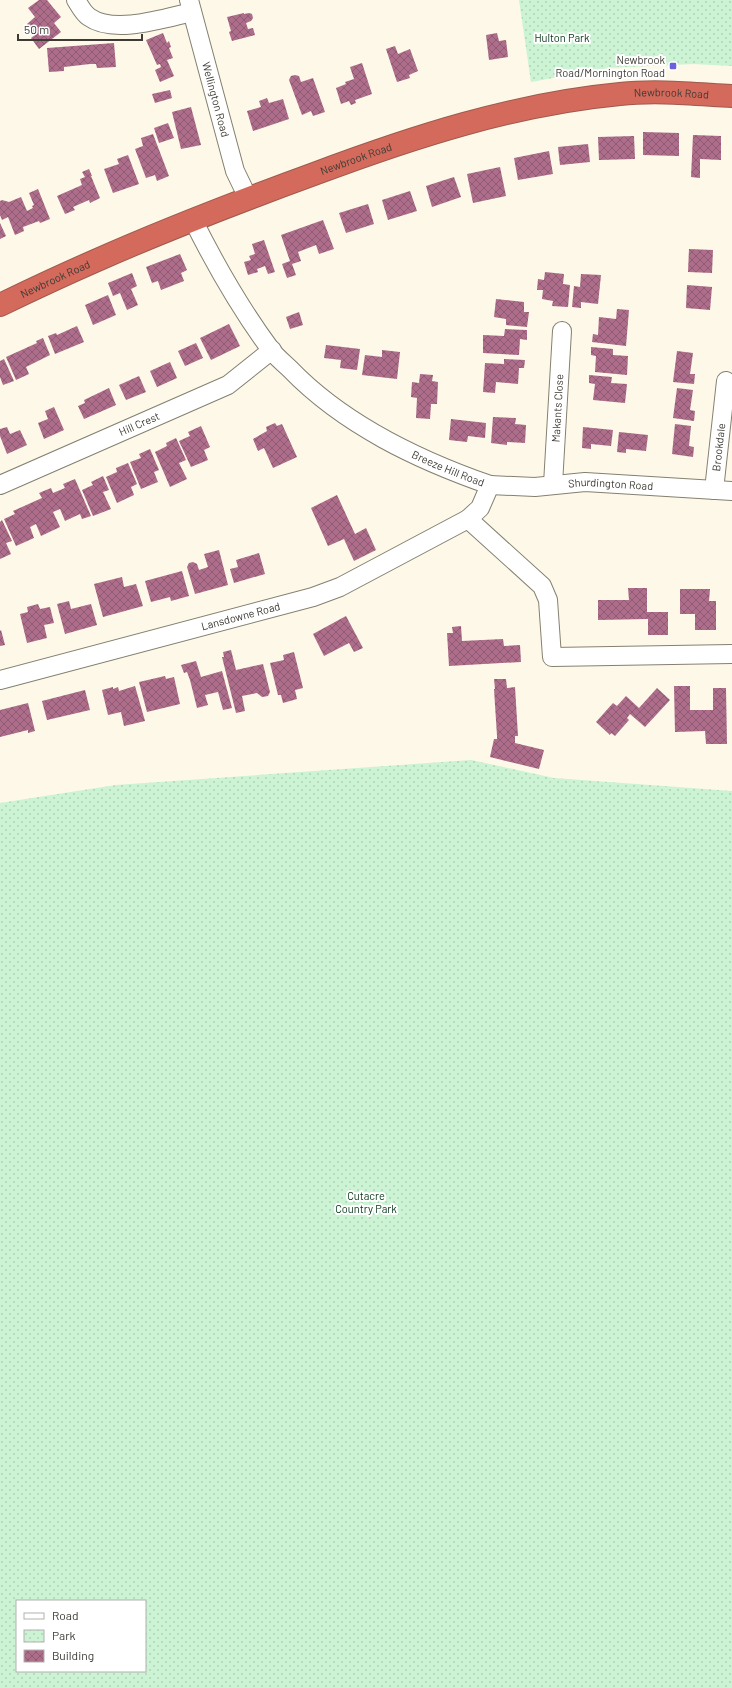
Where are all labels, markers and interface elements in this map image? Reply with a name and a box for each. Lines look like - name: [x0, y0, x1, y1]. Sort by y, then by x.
- scale bar: [18, 16, 142, 42]
- text: 50 m: [24, 22, 49, 36]
- park label: Hulton Park: [534, 31, 590, 44]
- place label: Newbrook Road/Mornington Road: [556, 53, 665, 79]
- street label: Wellington Road: [200, 60, 233, 138]
- marker: Newbrook Road/Mornington Road: [668, 61, 678, 71]
- street label: Newbrook Road: [633, 85, 709, 101]
- street label: Newbrook Road: [318, 140, 393, 177]
- street label: Newbrook Road: [18, 257, 92, 300]
- street label: Makants Close: [548, 373, 565, 443]
- street label: Hill Crest: [117, 409, 161, 438]
- street label: Brookdale: [709, 422, 727, 472]
- street label: Breeze Hill Road: [410, 447, 486, 489]
- street label: Shurdington Road: [567, 475, 654, 492]
- street label: Lansdowne Road: [200, 599, 281, 632]
- park label: Cutacre Country Park: [335, 1189, 397, 1215]
- legend: [16, 1600, 146, 1672]
- text: Road: [52, 1608, 79, 1622]
- text: Park: [52, 1628, 76, 1642]
- text: Building: [52, 1648, 94, 1662]

